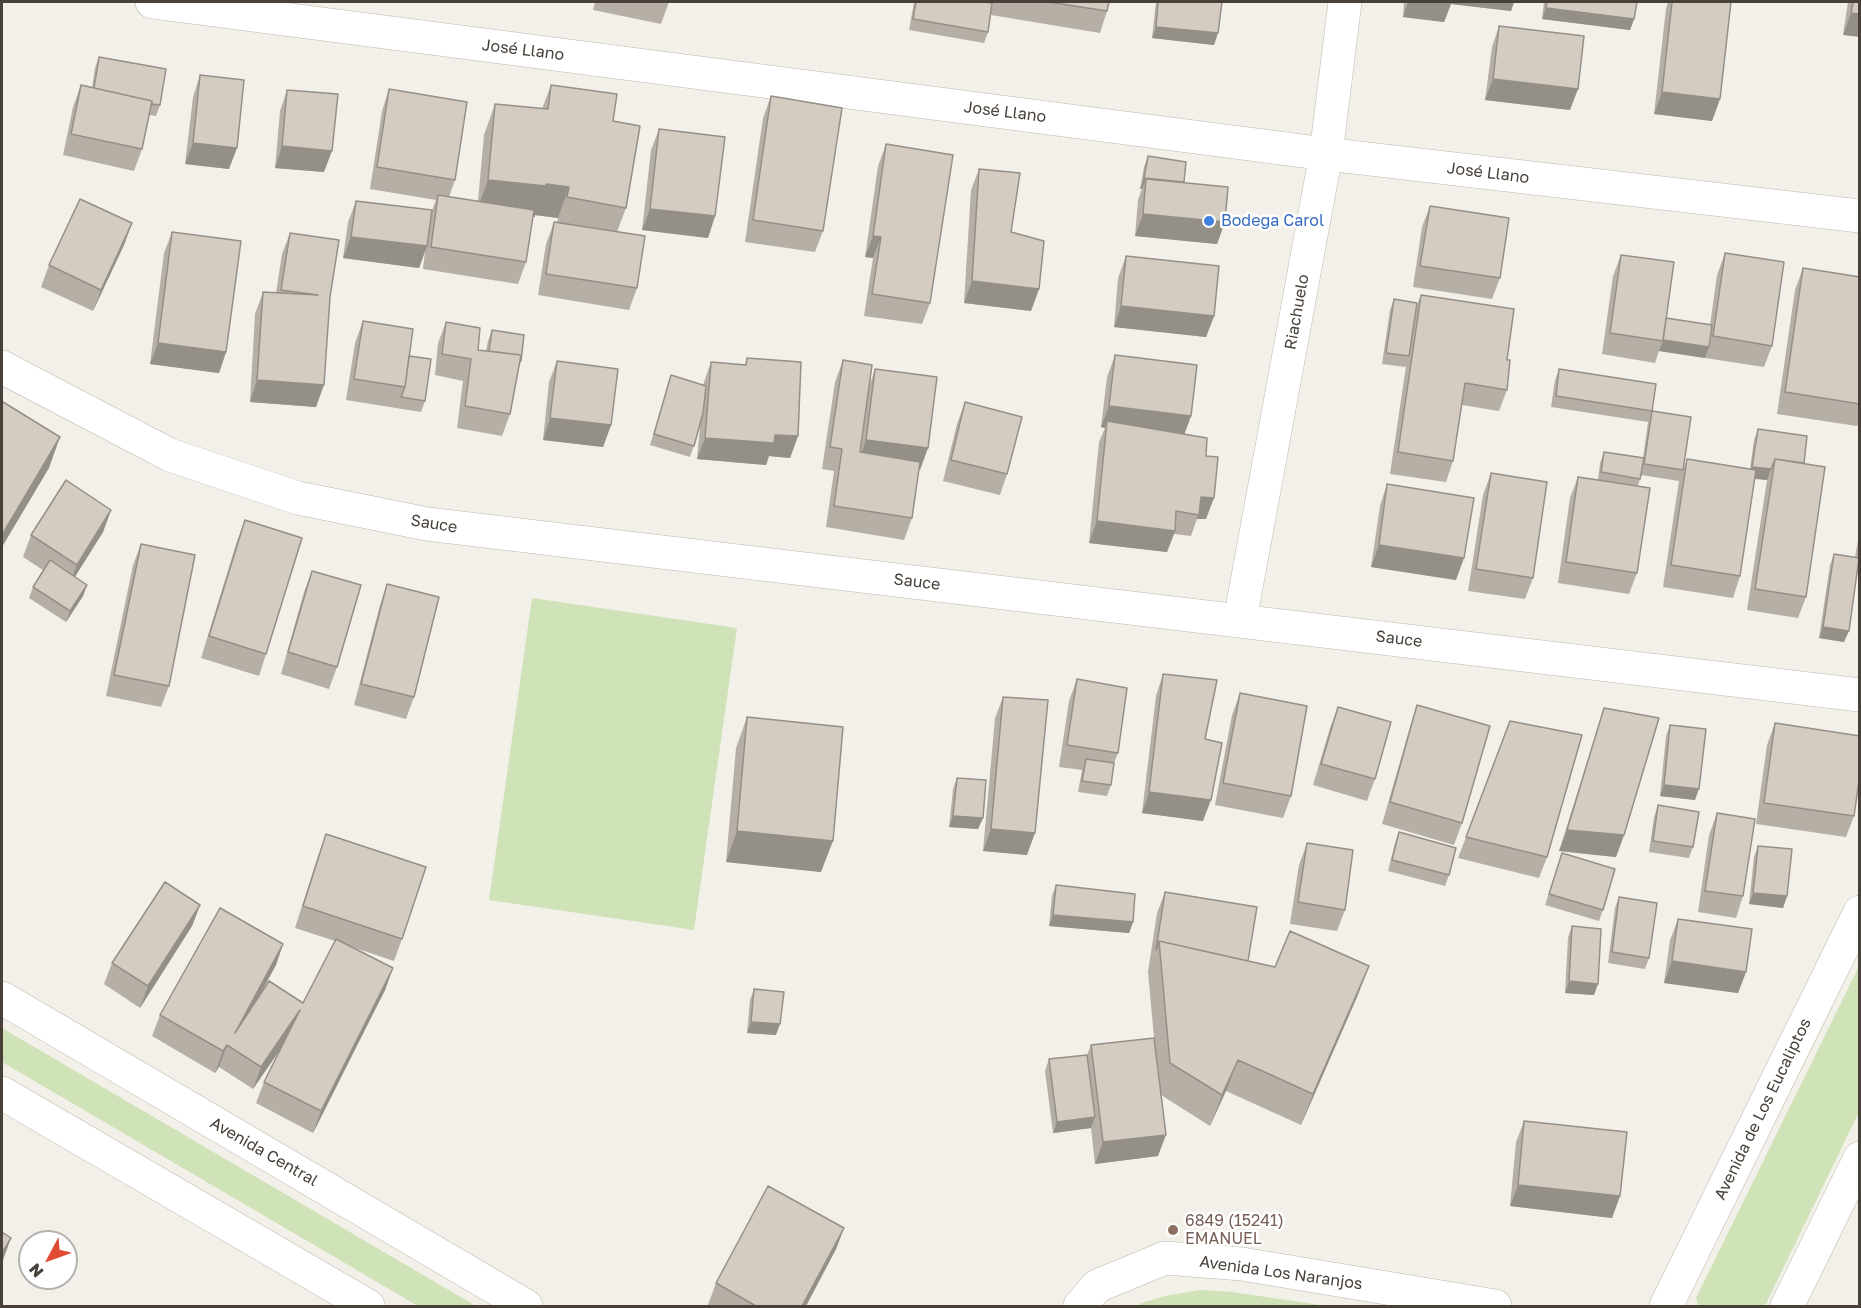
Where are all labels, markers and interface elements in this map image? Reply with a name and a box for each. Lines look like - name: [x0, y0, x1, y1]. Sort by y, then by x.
- street label: José Llano: [481, 35, 565, 65]
- street label: José Llano: [963, 97, 1047, 127]
- street label: José Llano: [1446, 158, 1530, 188]
- place label: Bodega Carol: [1221, 211, 1324, 231]
- marker: Bodega Carol: [1202, 214, 1216, 228]
- street label: Riachuelo: [1281, 273, 1313, 351]
- street label: Sauce: [409, 511, 459, 537]
- street label: Sauce: [893, 570, 941, 594]
- street label: Sauce: [1375, 627, 1423, 651]
- street label: Avenida de Los Eucaliptos: [1711, 1015, 1815, 1203]
- street label: Avenida Central: [207, 1113, 321, 1191]
- place label: 6849 (15241) EMANUEL: [1185, 1211, 1284, 1249]
- marker: 6849 (15241) EMANUEL: [1166, 1223, 1180, 1237]
- north arrow: [18, 1230, 78, 1290]
- street label: Avenida Los Naranjos: [1198, 1252, 1364, 1294]
- text: N: [24, 1259, 47, 1282]

